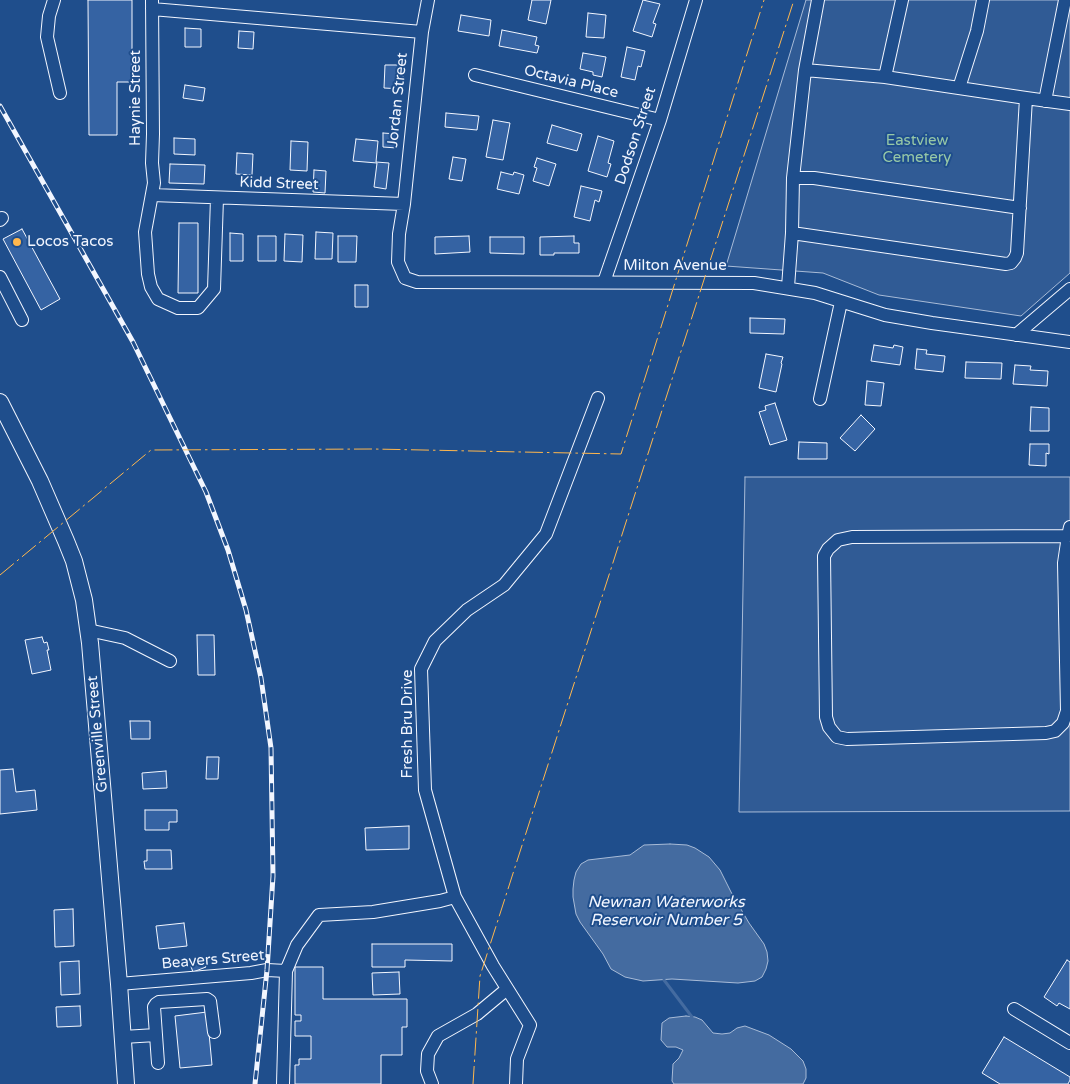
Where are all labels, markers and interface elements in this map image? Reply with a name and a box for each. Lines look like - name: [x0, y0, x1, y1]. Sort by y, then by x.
- street label: Haynie Street: [127, 50, 145, 146]
- street label: Jordan Street: [384, 52, 412, 148]
- street label: Octavia Place: [522, 62, 620, 102]
- street label: Dodson Street: [612, 85, 660, 187]
- park label: Eastview Cemetery: [883, 132, 951, 167]
- street label: Kidd Street: [239, 174, 319, 194]
- place label: Locos Tacos: [27, 233, 114, 251]
- marker: Locos Tacos: [11, 236, 23, 248]
- street label: Milton Avenue: [623, 257, 727, 275]
- street label: Fresh Bru Drive: [399, 670, 417, 778]
- street label: Greenville Street: [84, 675, 112, 793]
- water label: Newnan Waterworks Reservoir Number 5: [587, 893, 745, 931]
- street label: Beavers Street: [161, 947, 265, 973]

